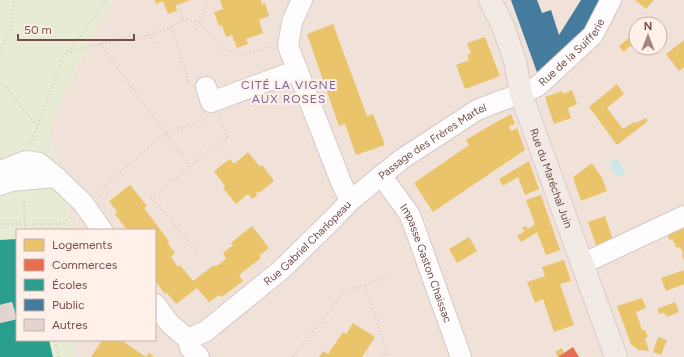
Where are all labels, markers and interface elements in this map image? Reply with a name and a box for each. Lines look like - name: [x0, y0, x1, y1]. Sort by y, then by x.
- scale bar: [18, 16, 134, 42]
- street label: Rue de la Suifferie: [536, 16, 607, 89]
- north arrow: [628, 16, 668, 56]
- text: N: [644, 20, 652, 33]
- text: 50 m: [24, 23, 52, 37]
- district label: CITÉ LA VIGNE AUX ROSES: [241, 78, 337, 106]
- street label: Passage des Frères Martel: [376, 101, 488, 182]
- street label: Rue du Maréchal Juin: [527, 127, 575, 230]
- street label: Rue Gabriel Charlopeau: [261, 198, 354, 288]
- street label: Impasse Gaston Chaissac: [397, 201, 454, 324]
- legend: [16, 229, 156, 341]
- text: Logements: [52, 238, 113, 252]
- text: Commerces: [52, 258, 118, 272]
- text: Écoles: [52, 278, 88, 292]
- text: Public: [52, 298, 85, 312]
- text: Autres: [52, 318, 88, 332]

